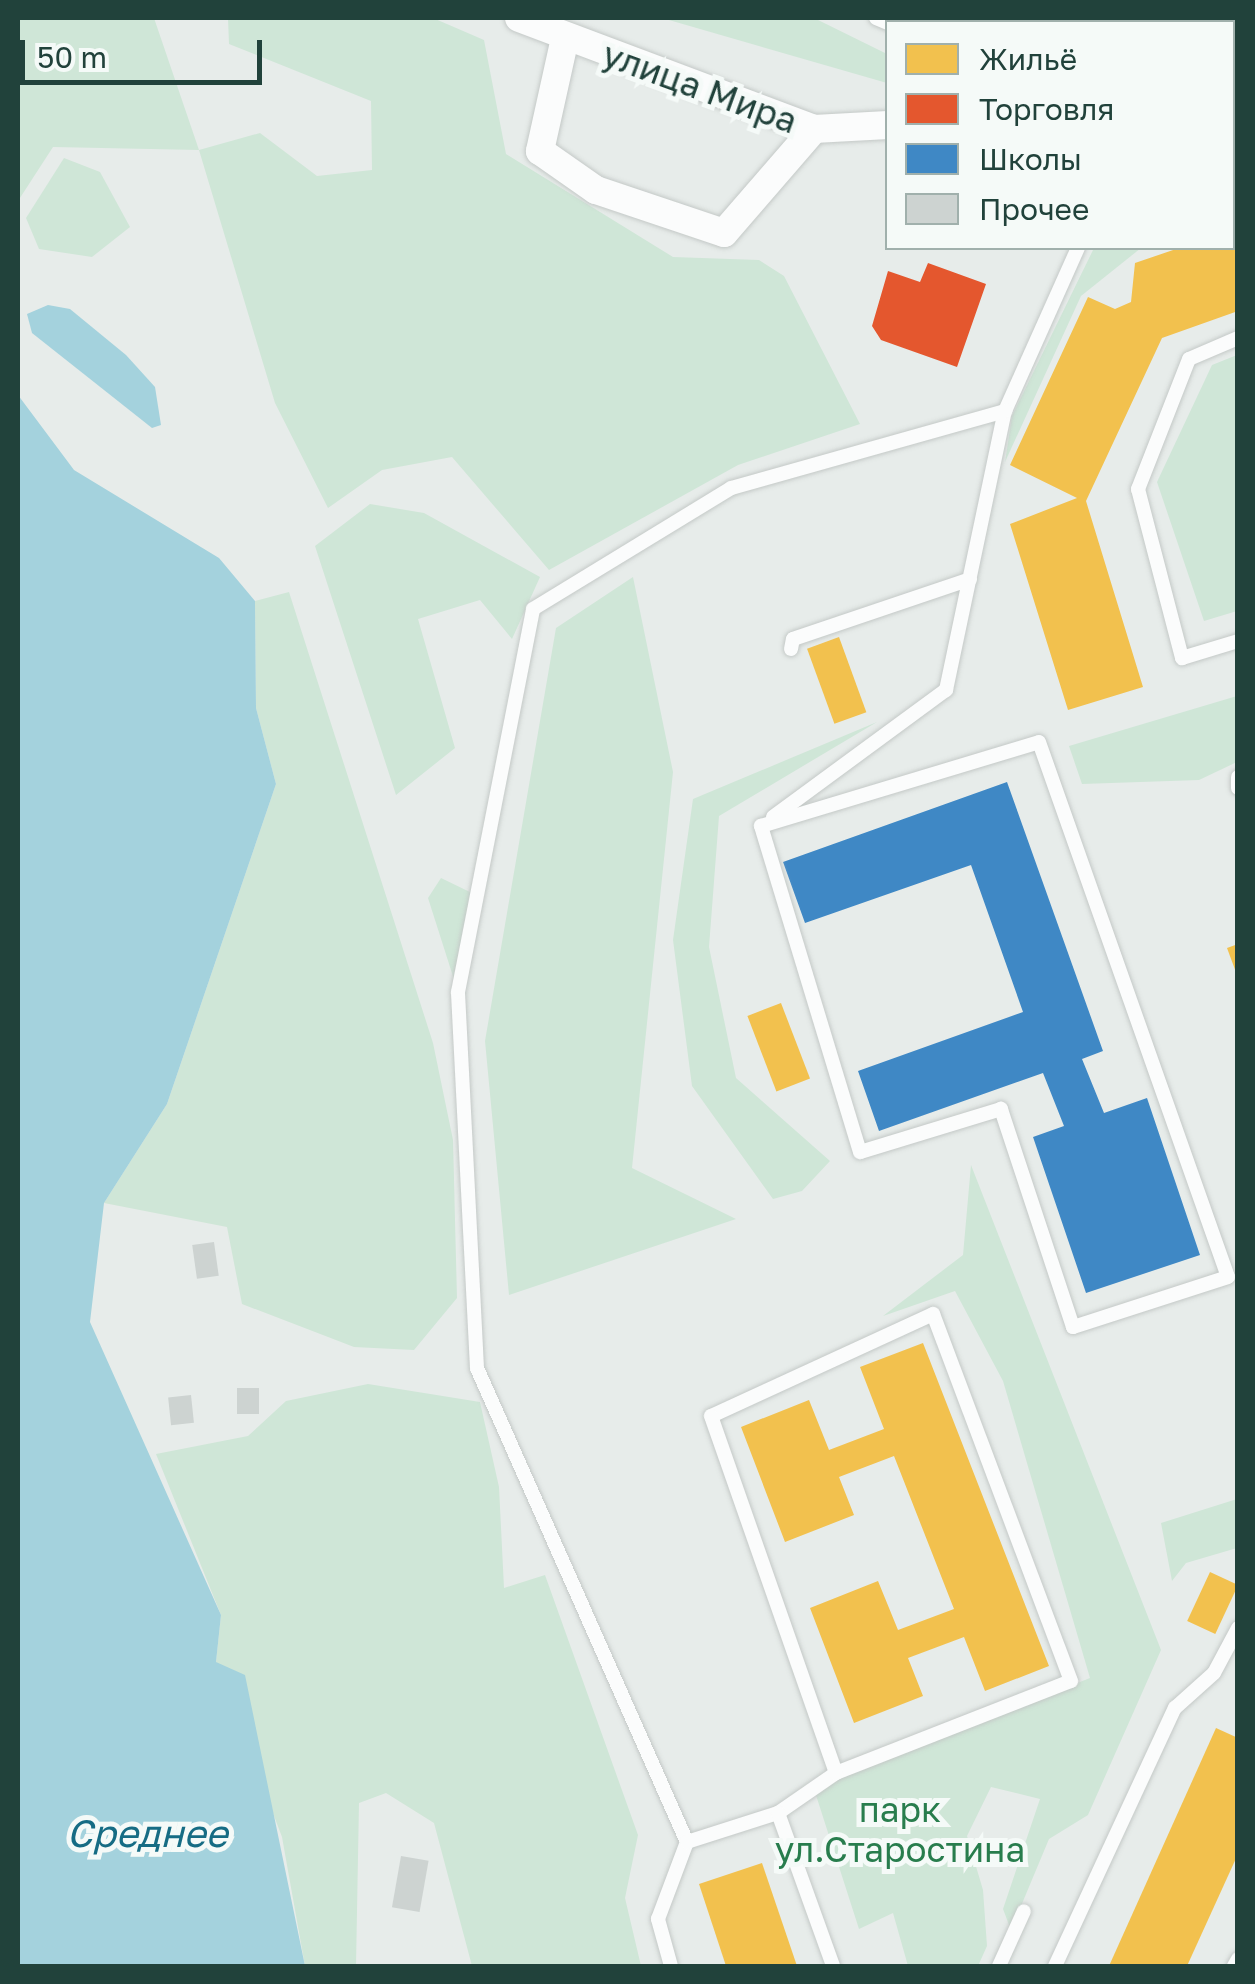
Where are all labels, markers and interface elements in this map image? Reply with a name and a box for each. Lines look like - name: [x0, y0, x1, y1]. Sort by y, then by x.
- scale bar: [25, 20, 268, 82]
- legend: [885, 20, 1235, 250]
- street label: улица Мира: [597, 32, 803, 142]
- text: 50 m: [37, 39, 107, 75]
- text: Жильё: [979, 41, 1077, 77]
- text: Торговля: [979, 91, 1114, 127]
- text: Школы: [979, 141, 1082, 177]
- text: Прочее: [979, 191, 1089, 227]
- park label: парк ул.Старостина: [775, 1788, 1025, 1870]
- water label: Среднее: [66, 1810, 228, 1856]

